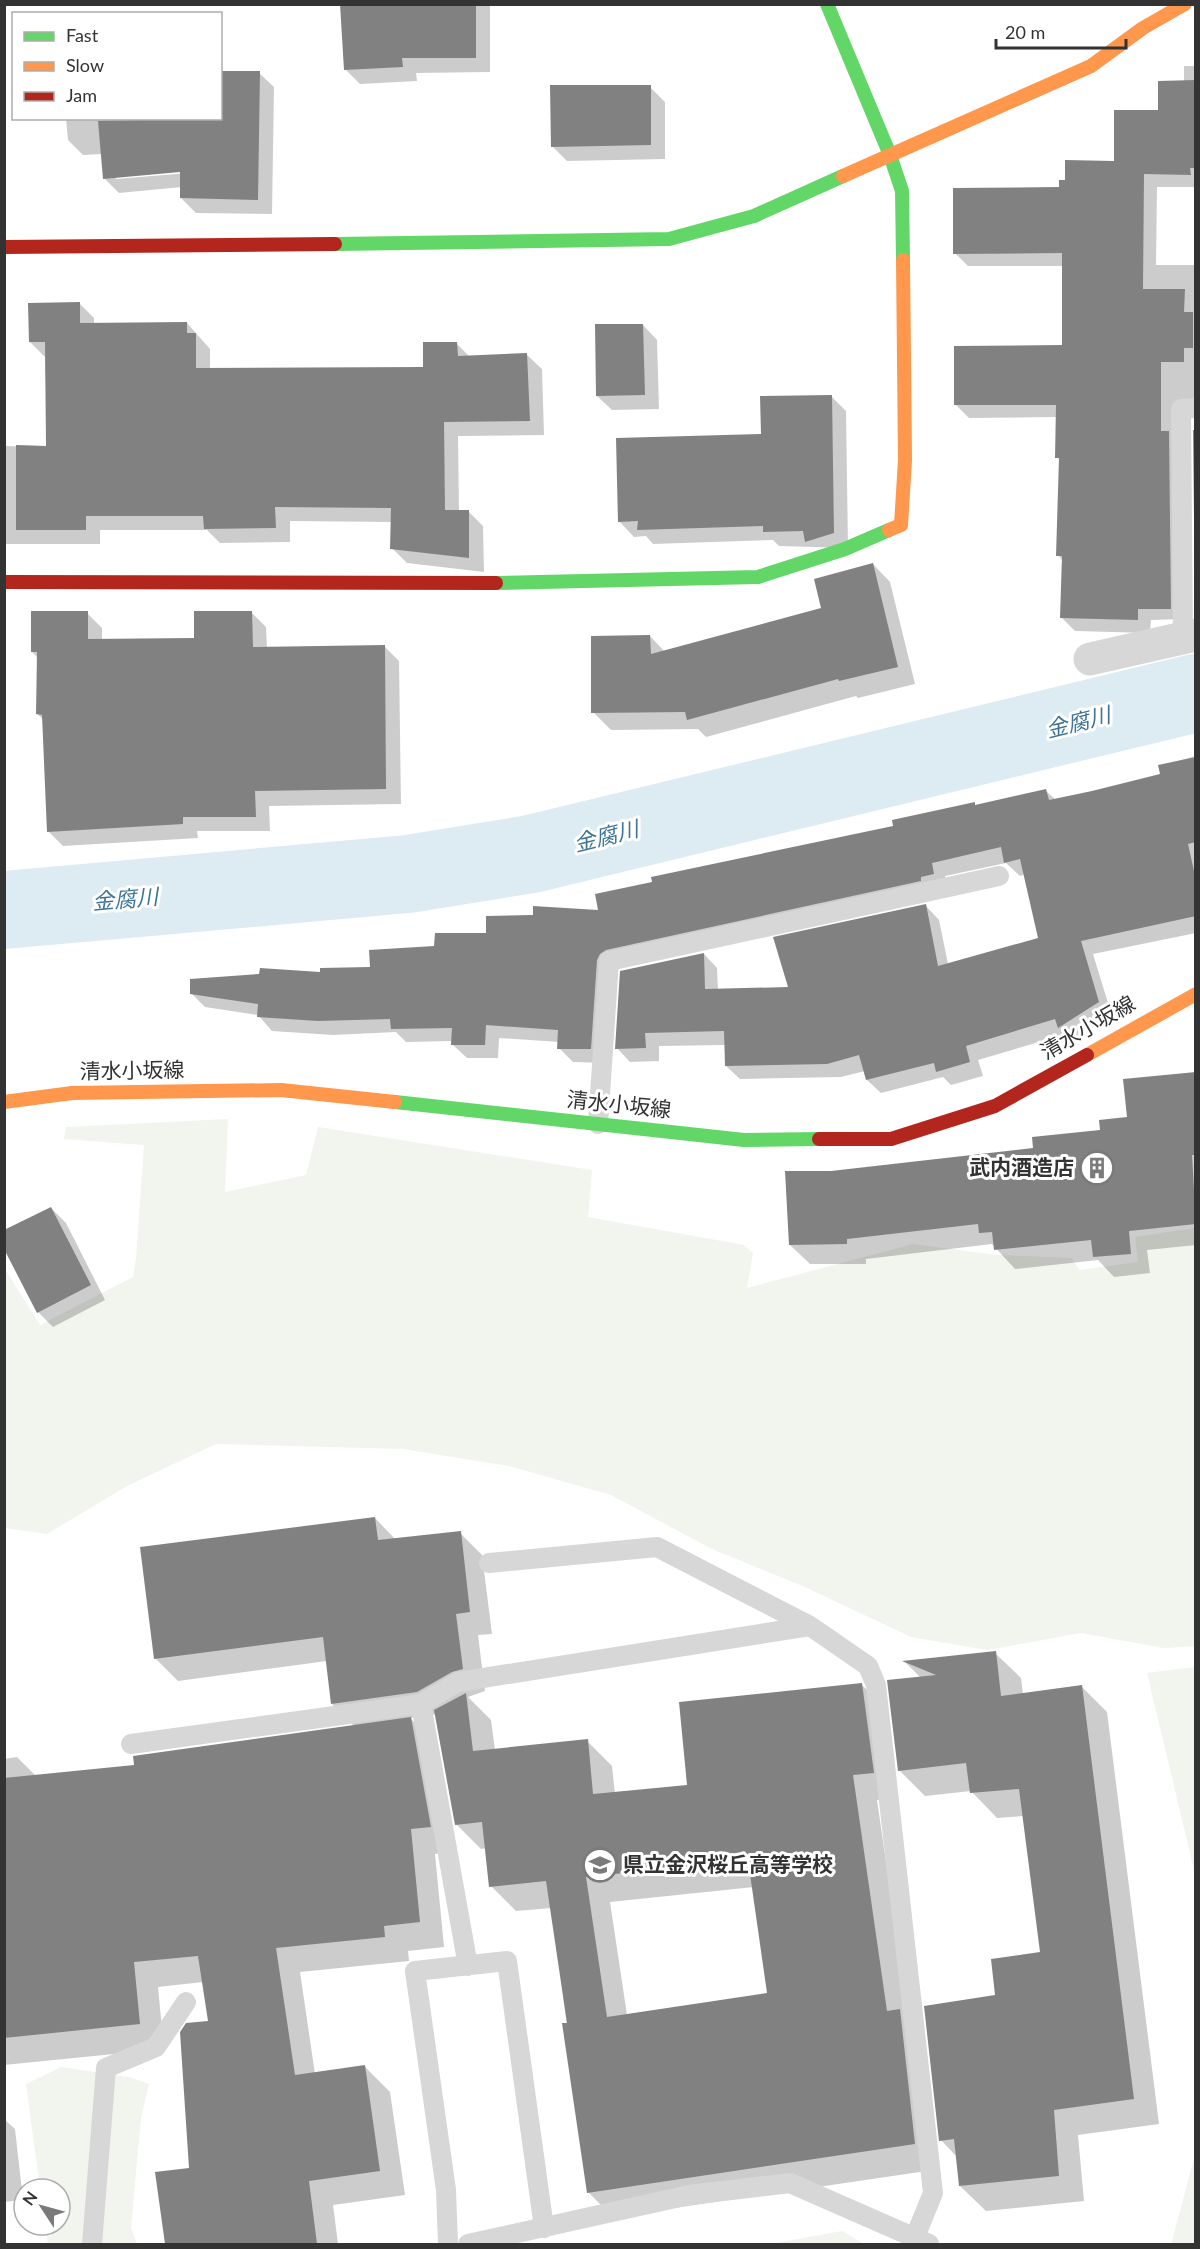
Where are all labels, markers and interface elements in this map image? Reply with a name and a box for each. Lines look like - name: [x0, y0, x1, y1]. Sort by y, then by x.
- legend: [12, 12, 222, 120]
- scale bar: [996, 12, 1126, 50]
- text: 20 m: [1005, 21, 1045, 43]
- text: Fast: [66, 24, 99, 46]
- text: Slow: [66, 54, 104, 76]
- text: Jam: [66, 84, 97, 106]
- water label: 金腐川: [1043, 700, 1115, 743]
- water label: 金腐川: [571, 814, 643, 857]
- water label: 金腐川: [91, 882, 161, 915]
- street label: 清水小坂線: [1036, 990, 1139, 1064]
- street label: 清水小坂線: [79, 1056, 185, 1083]
- street label: 清水小坂線: [566, 1086, 673, 1121]
- building icon: 武内酒造店: [1079, 1150, 1115, 1186]
- place label: 武内酒造店: [969, 1154, 1074, 1179]
- school or university icon: 県立金沢桜丘高等学校: [582, 1847, 618, 1883]
- place label: 県立金沢桜丘高等学校: [623, 1851, 833, 1876]
- north arrow: [12, 2177, 72, 2237]
- text: N: [18, 2187, 41, 2208]

